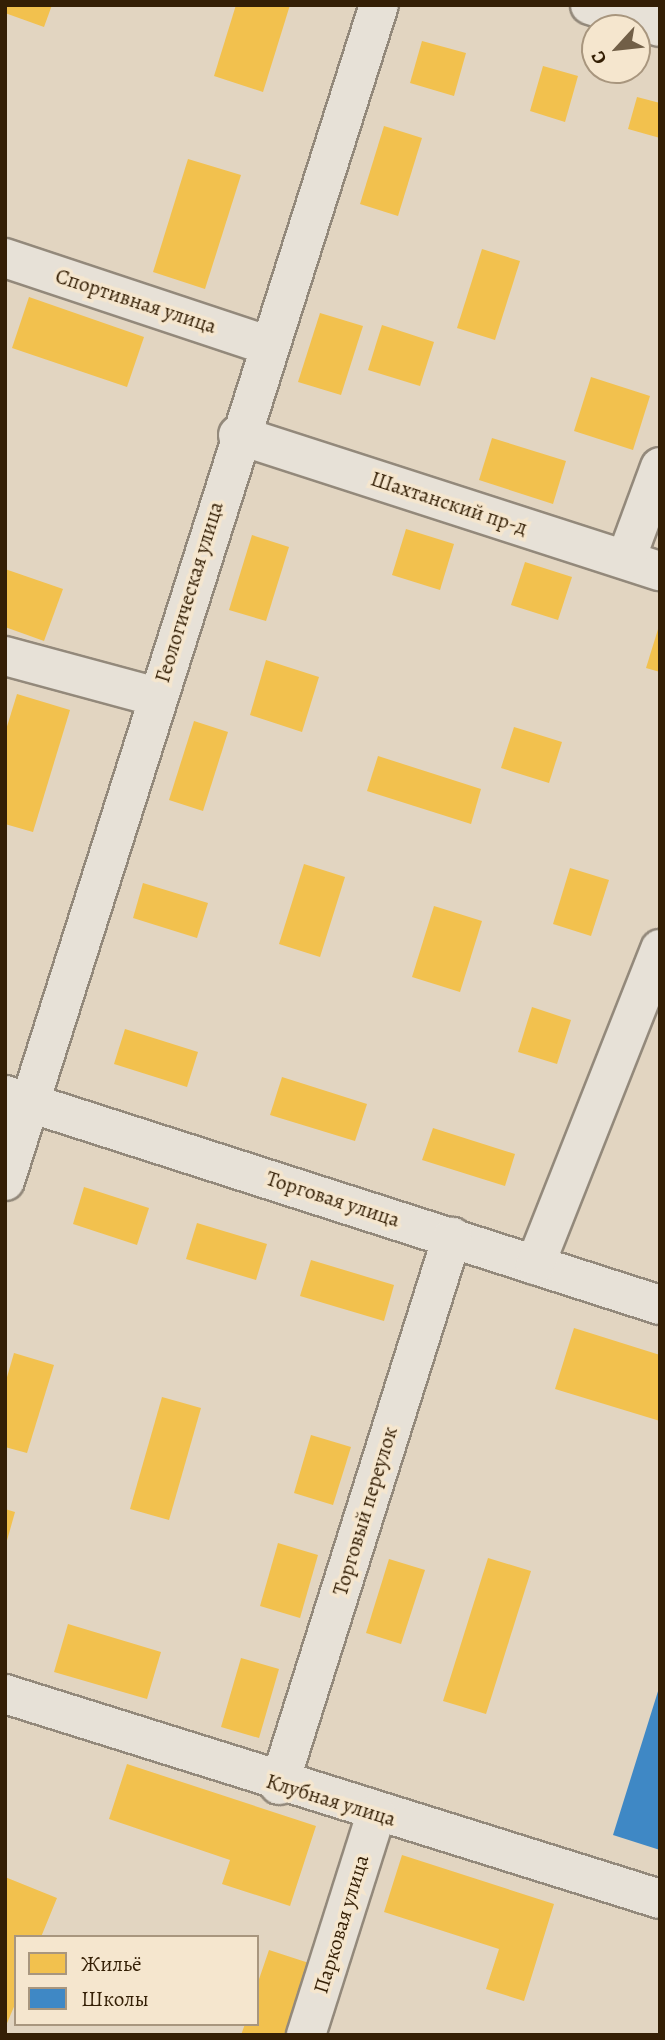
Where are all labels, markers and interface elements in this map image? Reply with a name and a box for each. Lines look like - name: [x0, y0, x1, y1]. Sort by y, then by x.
- north arrow: [581, 14, 651, 84]
- text: С: [585, 47, 613, 69]
- street label: Спортивная улица: [52, 263, 220, 339]
- street label: Шахтанский пр-д: [368, 466, 530, 540]
- street label: Геологическая улица: [149, 498, 229, 686]
- street label: Торговая улица: [263, 1166, 403, 1232]
- street label: Торговый переулок: [327, 1423, 403, 1599]
- street label: Клубная улица: [263, 1768, 399, 1832]
- street label: Парковая улица: [308, 1852, 374, 1996]
- legend: [14, 1935, 259, 2026]
- text: Жильё: [81, 1950, 142, 1978]
- text: Школы: [81, 1985, 149, 2013]

